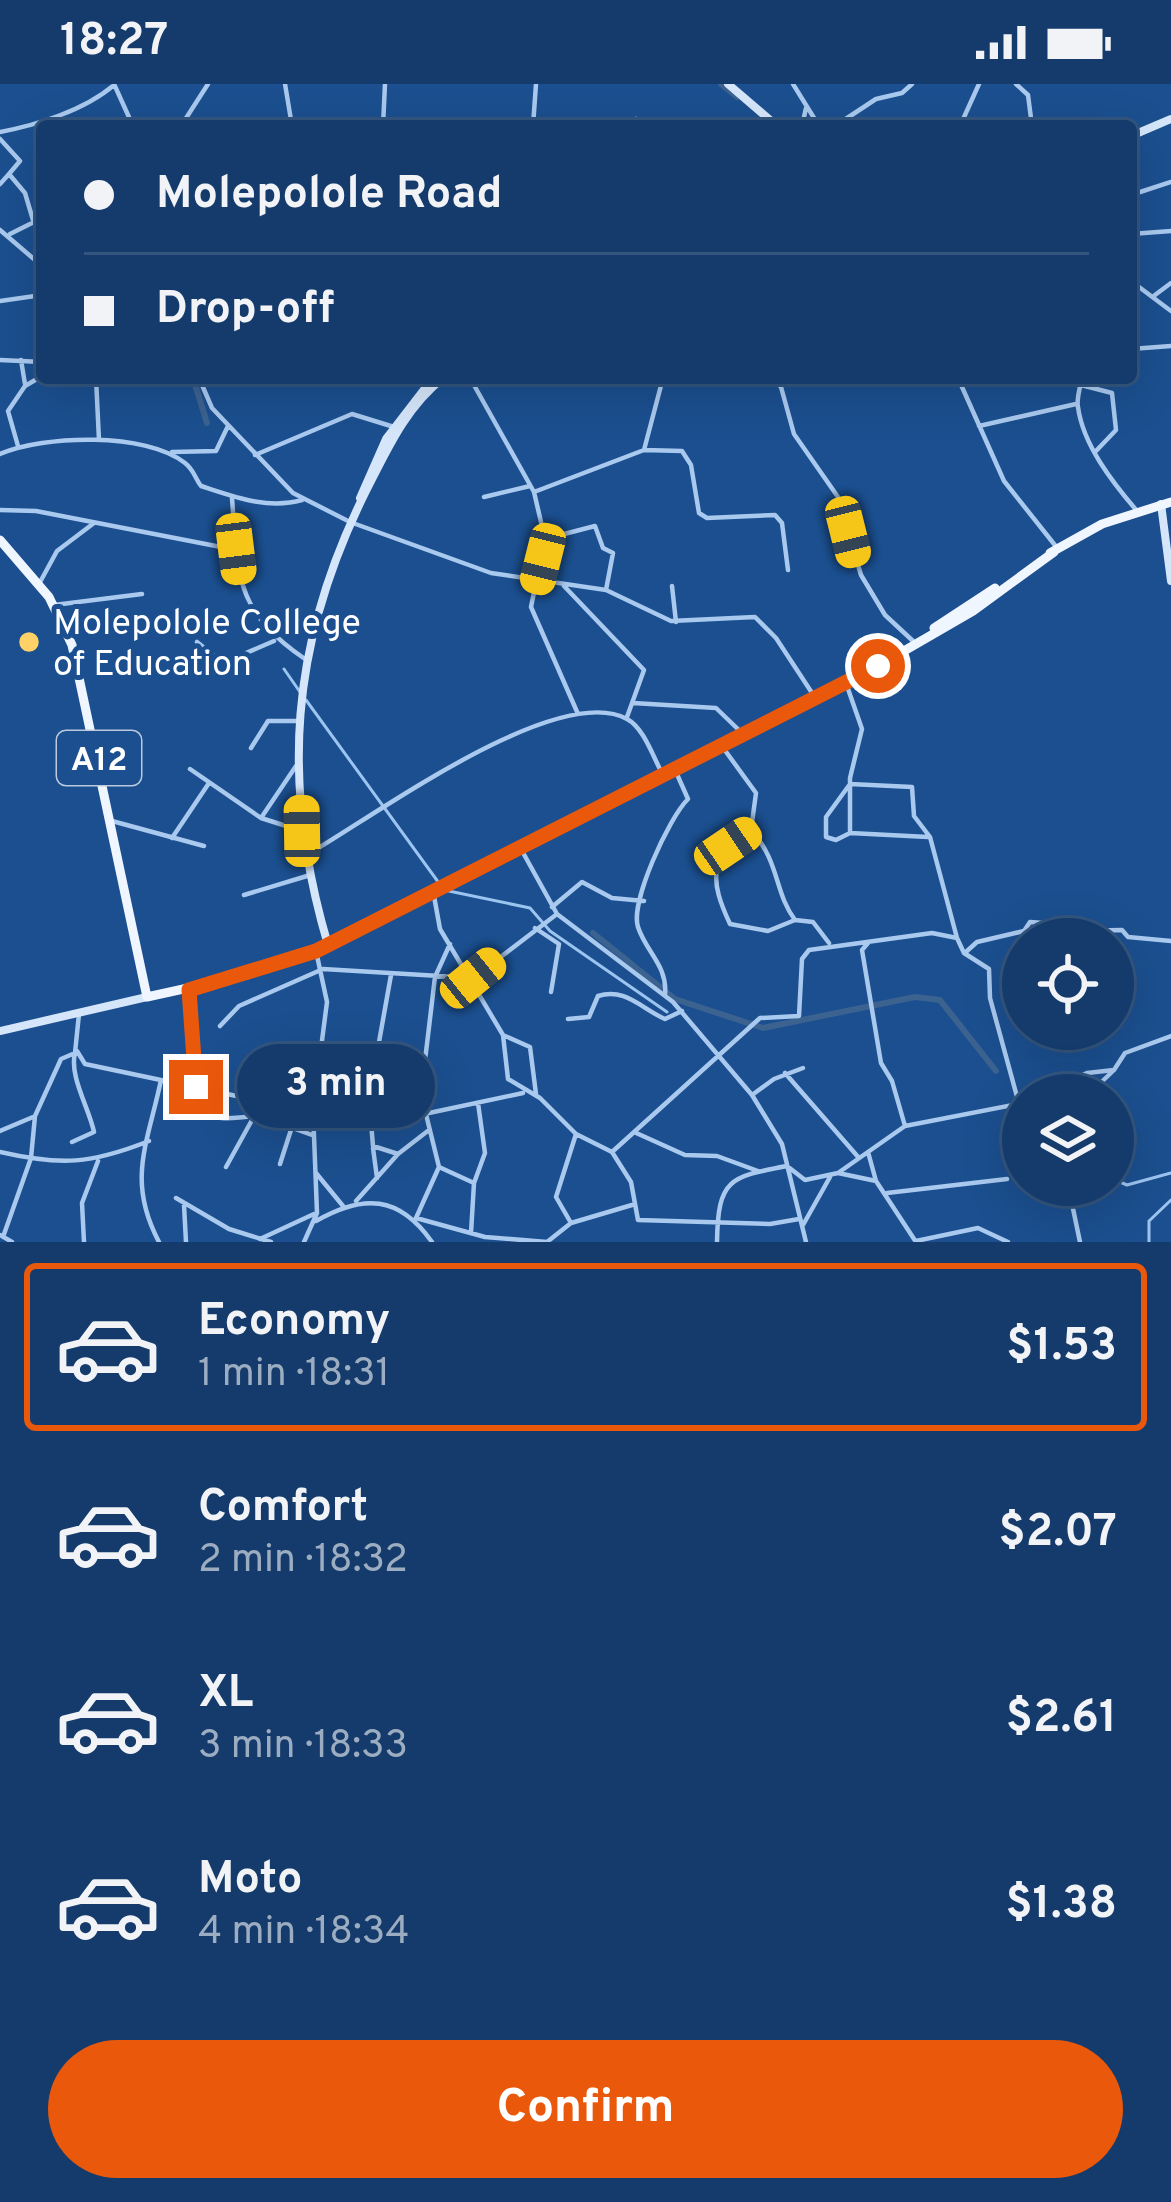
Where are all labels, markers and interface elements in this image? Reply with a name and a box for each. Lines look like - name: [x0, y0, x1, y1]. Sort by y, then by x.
- text: 18:27: [60, 14, 168, 71]
- text: Molepolole Road: [156, 167, 503, 224]
- text: Drop-off: [156, 282, 335, 339]
- car: [822, 493, 874, 571]
- car: [214, 511, 258, 587]
- car: [517, 520, 569, 598]
- place label: Molepolole College of Education: [53, 602, 361, 689]
- marker: Molepolole College of Education: [16, 629, 42, 655]
- route start: [851, 639, 905, 693]
- road number: A12: [57, 731, 141, 785]
- car: [283, 795, 321, 867]
- car: [688, 811, 768, 881]
- map controls: [1002, 918, 1134, 1206]
- button: locate: [1002, 918, 1134, 1050]
- car: [434, 941, 512, 1015]
- callout: 3 min: [238, 1045, 436, 1129]
- route end: [169, 1060, 223, 1114]
- text: 3 min: [285, 1061, 387, 1110]
- button: layers: [1002, 1074, 1134, 1206]
- icon: car: [54, 1293, 162, 1401]
- text: Economy: [198, 1294, 390, 1351]
- text: $1.53: [1006, 1319, 1117, 1376]
- text: 1 min · 18:31: [198, 1351, 390, 1400]
- icon: car: [54, 1479, 162, 1587]
- text: Comfort: [198, 1480, 368, 1537]
- text: $2.07: [999, 1505, 1117, 1562]
- text: 2 min · 18:32: [198, 1537, 408, 1586]
- icon: car: [54, 1665, 162, 1773]
- text: XL: [198, 1666, 253, 1723]
- text: $2.61: [1006, 1691, 1117, 1748]
- text: 3 min · 18:33: [198, 1723, 408, 1772]
- icon: car: [54, 1851, 162, 1959]
- text: Moto: [198, 1852, 302, 1909]
- text: $1.38: [1005, 1877, 1117, 1934]
- text: 4 min · 18:34: [198, 1909, 409, 1958]
- button: Confirm: [48, 2040, 1123, 2178]

